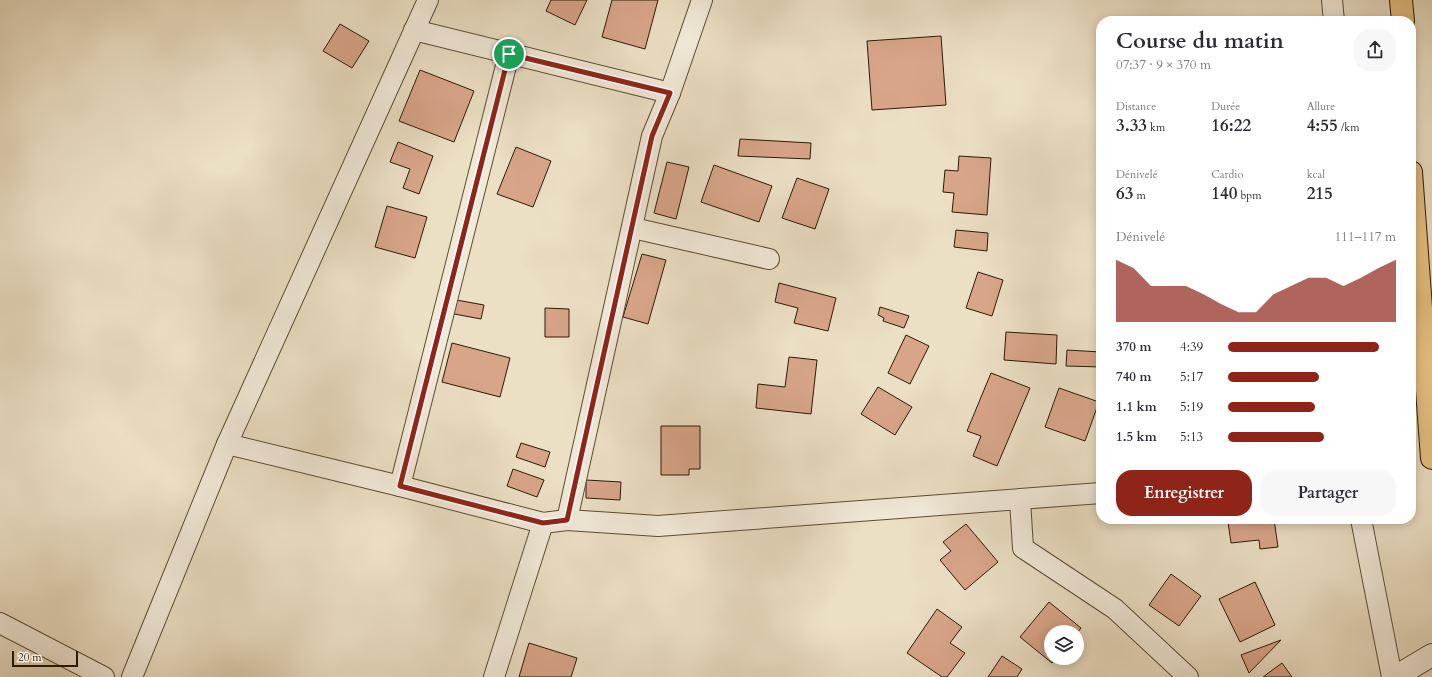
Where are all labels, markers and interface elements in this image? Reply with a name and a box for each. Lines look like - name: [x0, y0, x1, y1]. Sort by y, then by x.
- text: Course du matin: [1116, 26, 1284, 56]
- button: share: [1354, 29, 1396, 71]
- pin: [492, 37, 526, 71]
- icon: arrive: [498, 43, 520, 65]
- text: 07:37 · 9 × 370 m: [1116, 56, 1211, 74]
- text: Distance: [1116, 99, 1156, 114]
- text: Durée: [1211, 99, 1240, 114]
- text: Allure: [1307, 99, 1335, 114]
- text: 3.33: [1116, 114, 1147, 137]
- text: 16:22: [1211, 114, 1251, 137]
- text: 4:55: [1307, 114, 1338, 137]
- text: km: [1147, 120, 1165, 135]
- text: /km: [1338, 120, 1359, 135]
- text: Dénivelé: [1116, 167, 1158, 182]
- text: Cardio: [1211, 167, 1243, 182]
- text: kcal: [1307, 167, 1325, 182]
- text: 63: [1116, 182, 1133, 205]
- text: 140: [1211, 182, 1237, 205]
- text: 215: [1307, 182, 1333, 205]
- text: m: [1133, 188, 1146, 203]
- text: bpm: [1237, 188, 1261, 203]
- text: Dénivelé: [1116, 228, 1165, 246]
- text: 111–117 m: [1334, 228, 1396, 246]
- text: 370 m: [1116, 338, 1151, 356]
- text: 4:39: [1180, 338, 1203, 356]
- text: 740 m: [1116, 368, 1151, 386]
- text: 5:17: [1180, 368, 1203, 386]
- text: 1.1 km: [1116, 398, 1157, 416]
- text: 5:19: [1180, 398, 1203, 416]
- text: 1.5 km: [1116, 428, 1157, 446]
- text: 5:13: [1180, 428, 1203, 446]
- button: Enregistrer: [1116, 470, 1252, 516]
- button: Partager: [1260, 470, 1396, 516]
- map controls: [1044, 625, 1084, 665]
- button: layers: [1044, 625, 1084, 665]
- scale bar: [12, 649, 78, 668]
- text: 20 m: [18, 650, 42, 665]

